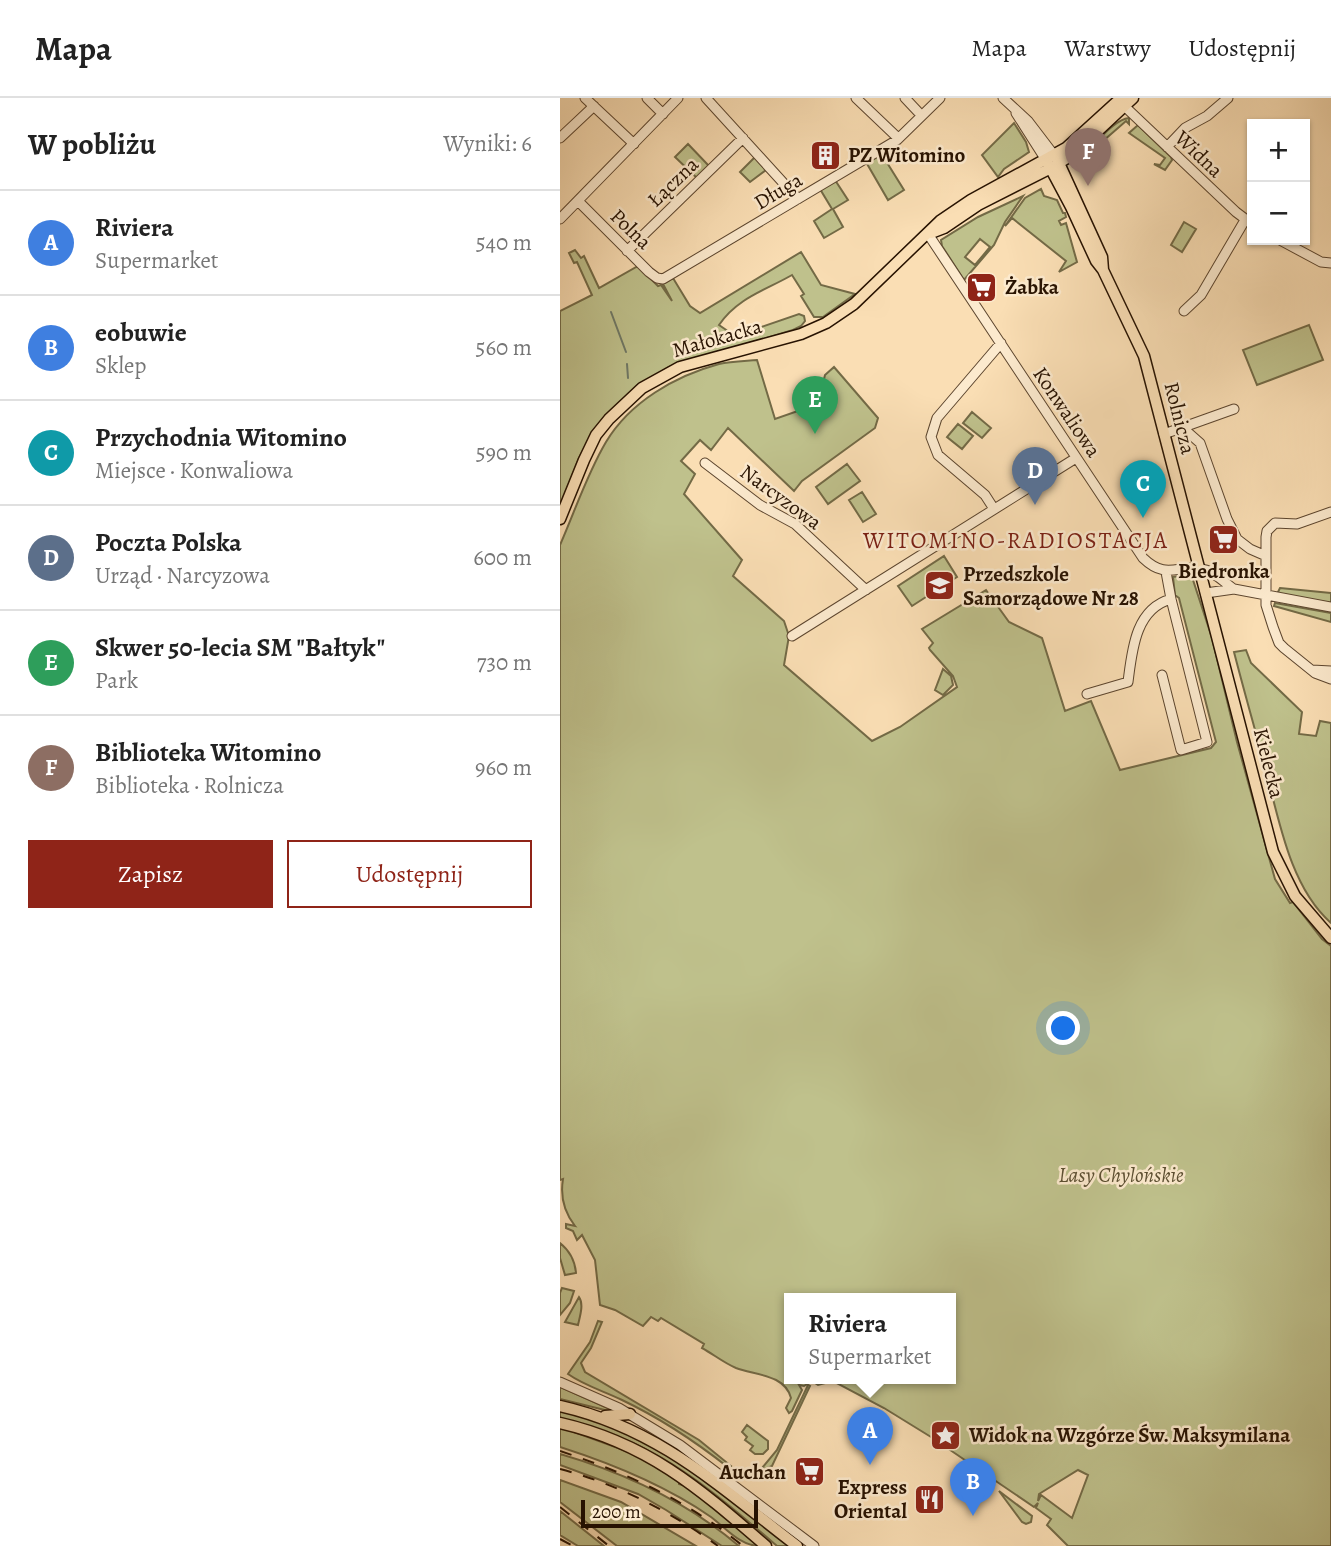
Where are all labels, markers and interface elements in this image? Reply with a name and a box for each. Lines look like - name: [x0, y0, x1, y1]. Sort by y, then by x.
- text: Mapa: [35, 26, 112, 71]
- text: Mapa: [971, 32, 1027, 64]
- text: Warstwy: [1065, 32, 1151, 64]
- text: Udostępnij: [1189, 32, 1296, 64]
- map controls: [1247, 119, 1310, 245]
- button: +: [1247, 119, 1310, 182]
- street label: Widna: [1168, 123, 1229, 184]
- text: W pobliżu: [28, 124, 156, 164]
- text: Wyniki: 6: [443, 128, 532, 159]
- pin: F: [1065, 128, 1111, 186]
- building icon: PZ Witomino: [808, 138, 842, 172]
- place label: PZ Witomino: [848, 141, 966, 169]
- street label: Łączna: [641, 151, 705, 213]
- street label: Długa: [749, 166, 808, 216]
- button: −: [1247, 182, 1310, 245]
- street label: Polna: [604, 202, 658, 256]
- text: Riviera: [95, 210, 174, 245]
- text: A: [44, 227, 58, 258]
- text: 540 m: [476, 227, 532, 258]
- text: Supermarket: [95, 245, 218, 276]
- supermarket icon: Żabka: [965, 270, 999, 304]
- place label: Żabka: [1005, 273, 1060, 301]
- street label: Małokacka: [669, 312, 765, 364]
- text: eobuwie: [95, 315, 187, 350]
- text: B: [44, 332, 58, 363]
- text: 560 m: [476, 332, 532, 363]
- text: Sklep: [95, 350, 146, 381]
- street label: Konwaliowa: [1026, 361, 1108, 463]
- pin: E: [792, 376, 838, 434]
- street label: Rolnicza: [1158, 379, 1203, 457]
- text: Przychodnia Witomino: [95, 420, 347, 455]
- text: C: [44, 437, 58, 468]
- text: 590 m: [476, 437, 532, 468]
- pin: D: [1012, 447, 1058, 505]
- text: Miejsce · Konwaliowa: [95, 455, 293, 486]
- street label: Narcyzowa: [735, 458, 828, 536]
- pin: C: [1120, 460, 1166, 518]
- supermarket icon: Biedronka: [1207, 522, 1241, 556]
- text: Poczta Polska: [95, 525, 242, 560]
- district label: WITOMINO-RADIOSTACJA: [862, 525, 1169, 556]
- text: D: [43, 542, 59, 573]
- text: 600 m: [473, 542, 532, 573]
- place label: Biedronka: [1178, 557, 1271, 585]
- text: Urząd · Narcyzowa: [95, 560, 270, 591]
- place label: Przedszkole Samorządowe Nr 28: [963, 560, 1139, 612]
- school or university icon: Przedszkole Samorządowe Nr 28: [923, 569, 957, 603]
- text: Skwer 50-lecia SM "Bałtyk": [95, 630, 385, 665]
- text: E: [44, 647, 58, 678]
- text: 730 m: [477, 647, 532, 678]
- text: Park: [95, 665, 138, 696]
- street label: Kielecka: [1247, 725, 1291, 801]
- text: Biblioteka Witomino: [95, 735, 321, 770]
- text: F: [45, 752, 57, 783]
- text: 960 m: [475, 752, 532, 783]
- text: Biblioteka · Rolnicza: [95, 770, 284, 801]
- button: Zapisz: [28, 840, 273, 908]
- button: Udostępnij: [287, 840, 532, 908]
- your location: [1046, 1011, 1080, 1045]
- park label: Lasy Chylońskie: [1058, 1161, 1184, 1189]
- popup: [784, 1293, 956, 1384]
- text: Riviera: [808, 1306, 887, 1341]
- text: Supermarket: [808, 1341, 932, 1372]
- pin: A: [847, 1407, 893, 1465]
- place icon: Widok na Wzgórze Św. Maksymilana: [929, 1418, 963, 1452]
- place label: Widok na Wzgórze Św. Maksymilana: [968, 1421, 1291, 1449]
- supermarket icon: Auchan: [792, 1455, 826, 1489]
- place label: Auchan: [719, 1458, 786, 1486]
- pin: B: [950, 1458, 996, 1516]
- place label: Express Oriental: [834, 1473, 907, 1525]
- restaurant icon: Express Oriental: [913, 1482, 947, 1516]
- scale bar: [581, 1497, 758, 1529]
- text: 200 m: [592, 1499, 641, 1525]

